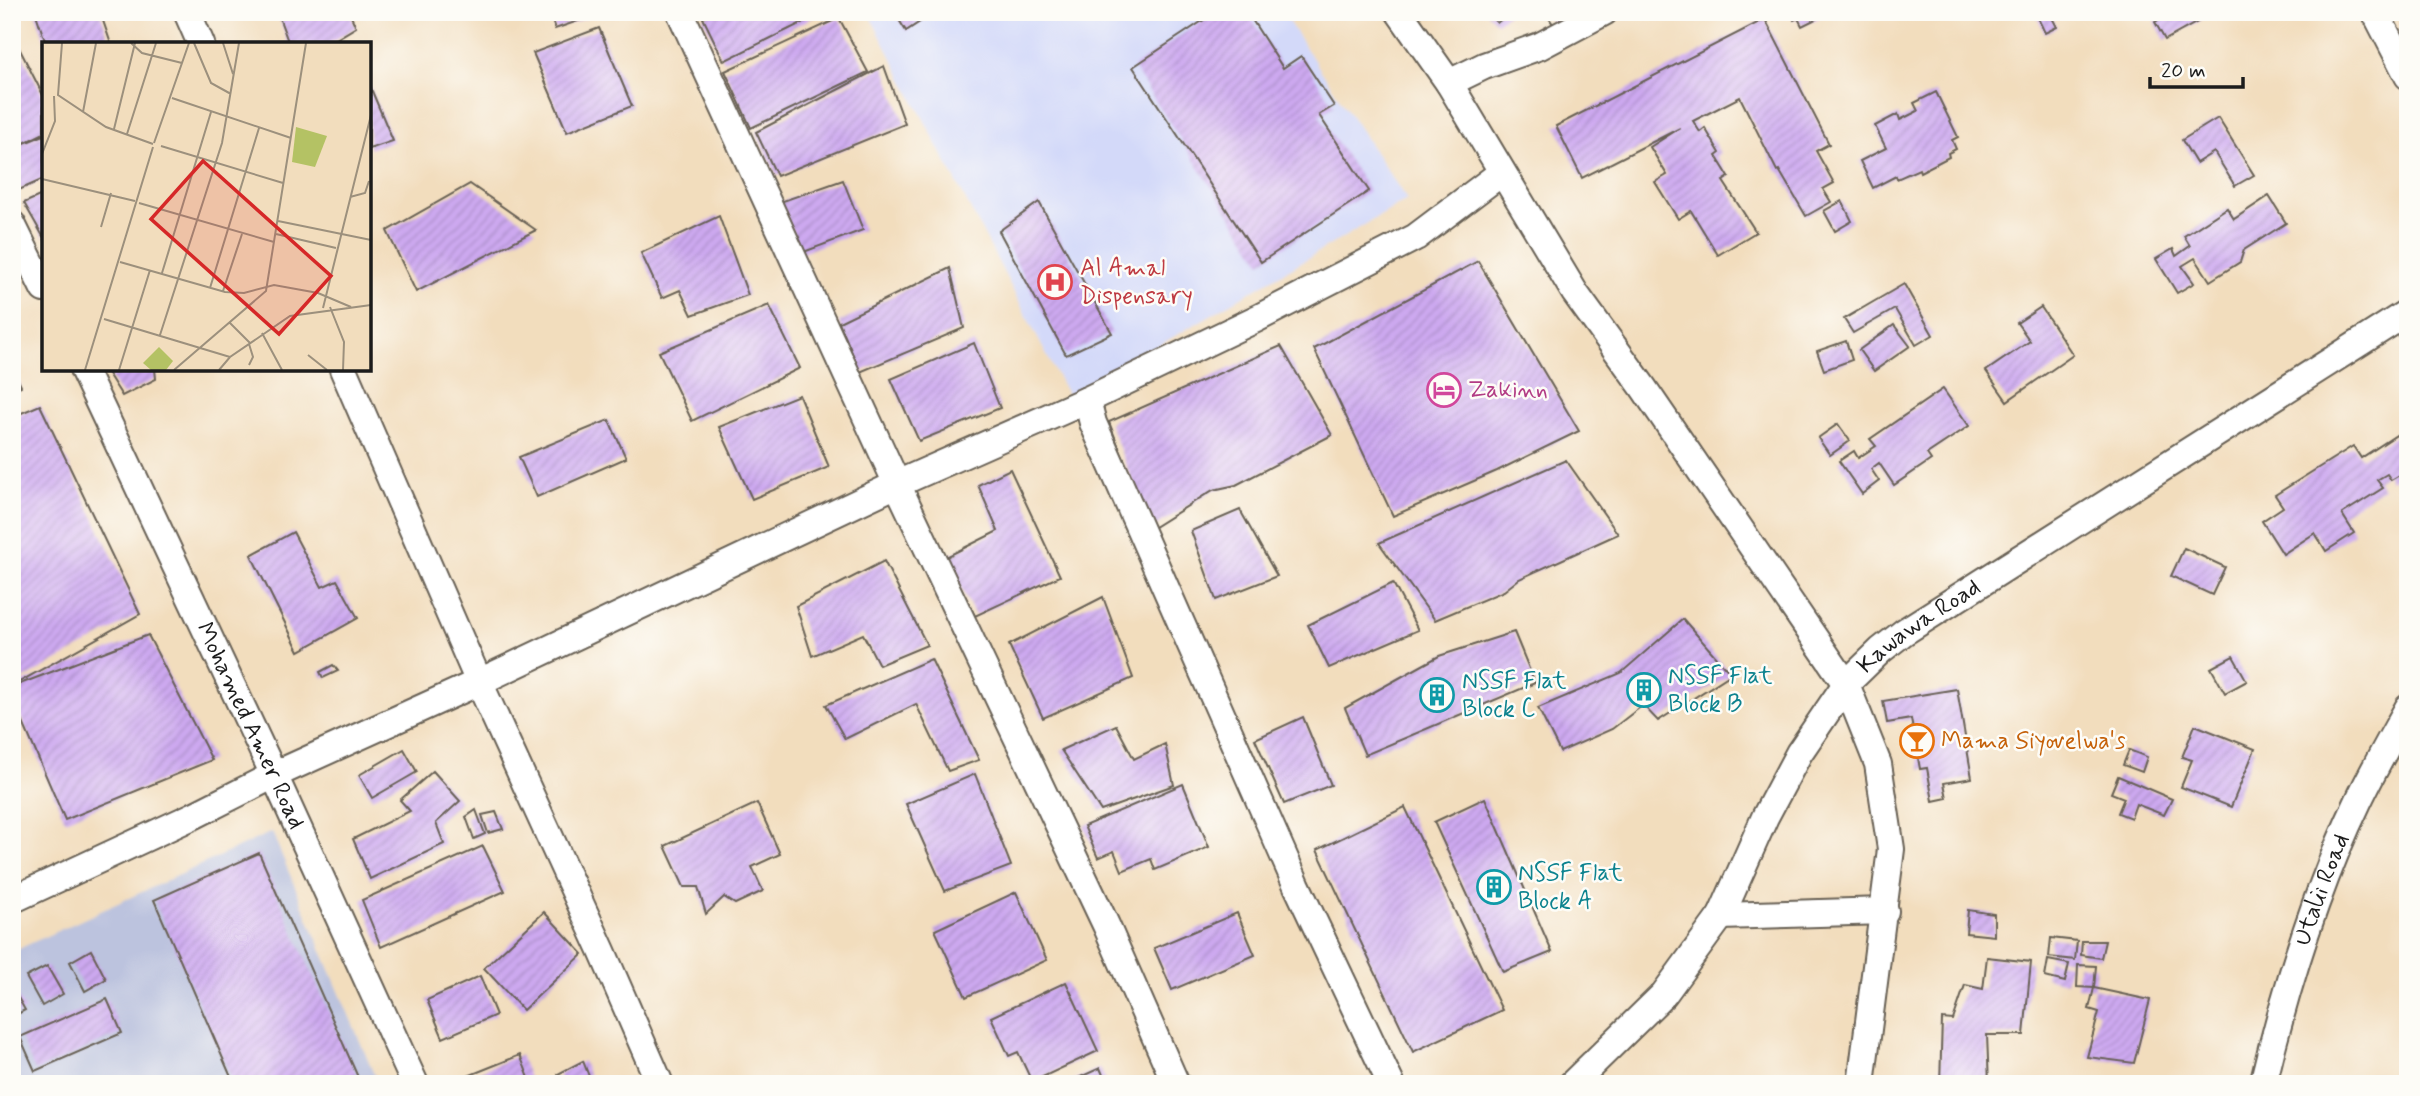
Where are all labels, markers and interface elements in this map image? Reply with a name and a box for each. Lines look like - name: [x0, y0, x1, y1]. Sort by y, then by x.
- inset map: [42, 42, 371, 371]
- scale bar: [2150, 46, 2243, 90]
- text: 20 m: [2161, 57, 2206, 85]
- place label: Al Amal Dispensary: [1080, 253, 1193, 312]
- hospital icon: Al Amal Dispensary: [1036, 263, 1074, 301]
- hotel icon: Zakinn: [1425, 371, 1463, 409]
- place label: Zakinn: [1468, 375, 1548, 406]
- street label: Kawawa Road: [1850, 572, 1986, 680]
- street label: Mohamed Amer Road: [189, 617, 312, 834]
- place label: NSSF Flat Block B: [1668, 661, 1773, 720]
- place label: NSSF Flat Block C: [1462, 666, 1567, 725]
- building icon: NSSF Flat Block B: [1625, 671, 1663, 709]
- building icon: NSSF Flat Block C: [1418, 676, 1456, 714]
- bar icon: Mama Siyovelwa's: [1898, 722, 1936, 760]
- place label: Mama Siyovelwa's: [1941, 726, 2126, 757]
- street label: Utalii Road: [2287, 829, 2357, 950]
- place label: NSSF Flat Block A: [1518, 858, 1623, 917]
- building icon: NSSF Flat Block A: [1475, 868, 1513, 906]

